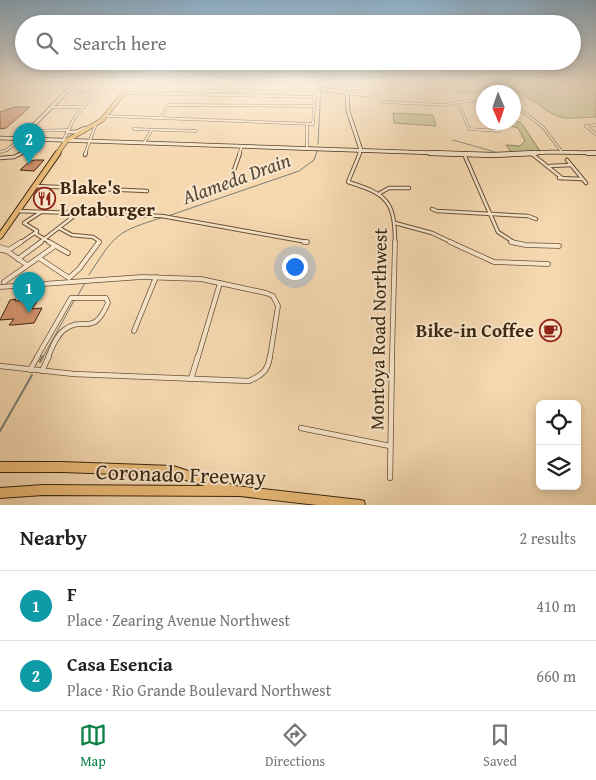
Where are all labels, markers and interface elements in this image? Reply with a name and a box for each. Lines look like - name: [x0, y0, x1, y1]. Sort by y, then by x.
- search box: [15, 15, 581, 70]
- icon: search: [33, 29, 61, 57]
- text: Search here: [73, 29, 167, 57]
- north arrow: [476, 85, 521, 130]
- pin: 2: [13, 123, 45, 164]
- water label: Alameda Drain: [177, 145, 294, 211]
- place label: Blake's Lotaburger: [60, 173, 155, 223]
- restaurant icon: Blake's Lotaburger: [32, 186, 56, 210]
- street label: Montoya Road Northwest: [362, 227, 394, 430]
- your location: [282, 254, 308, 280]
- pin: 1: [13, 272, 45, 313]
- place label: Bike-in Coffee: [416, 316, 534, 344]
- cafe icon: Bike-in Coffee: [538, 318, 562, 342]
- map controls: [536, 400, 581, 490]
- button: locate: [536, 400, 581, 445]
- button: layers: [536, 445, 581, 490]
- street label: Coronado Freeway: [95, 455, 267, 493]
- text: Nearby: [20, 522, 87, 553]
- text: 2 results: [519, 526, 576, 550]
- text: F: [67, 580, 77, 608]
- text: 1: [32, 594, 40, 618]
- text: 410 m: [536, 594, 576, 618]
- text: Place · Zearing Avenue Northwest: [67, 608, 290, 632]
- text: Casa Esencia: [67, 650, 173, 678]
- text: 2: [32, 664, 40, 688]
- text: 660 m: [536, 664, 576, 688]
- text: Place · Rio Grande Boulevard Northwest: [67, 678, 331, 702]
- tab: Map: [79, 721, 107, 771]
- tab: Directions: [265, 721, 325, 771]
- tab: Saved: [483, 721, 517, 771]

